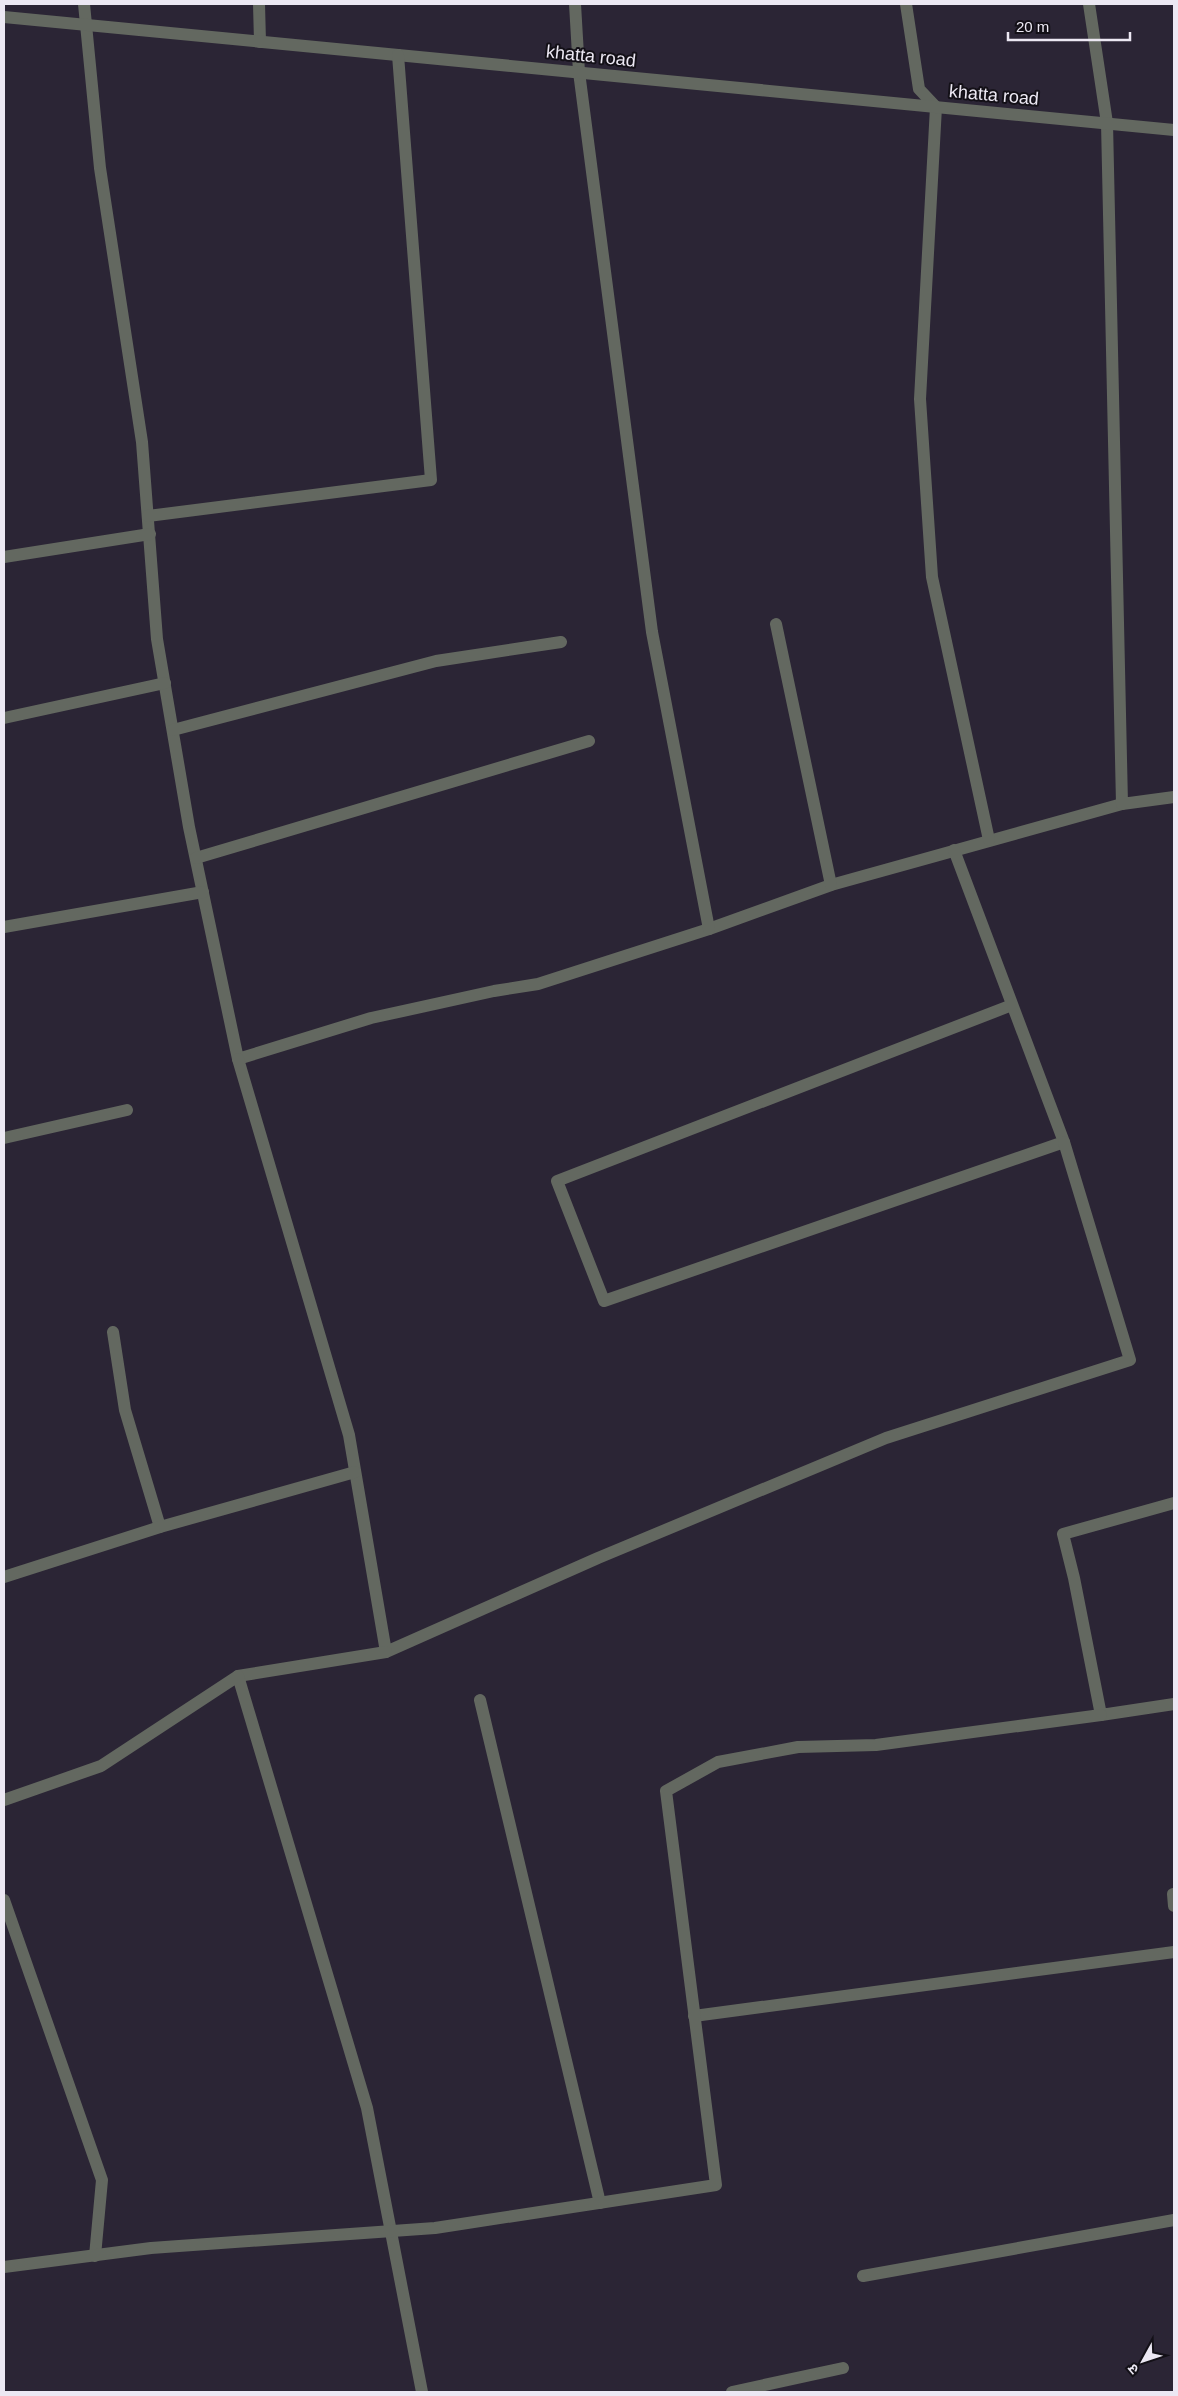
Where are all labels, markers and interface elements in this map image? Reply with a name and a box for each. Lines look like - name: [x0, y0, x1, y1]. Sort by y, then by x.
- scale bar: [1008, 10, 1130, 42]
- text: 20 m: [1016, 18, 1049, 35]
- street label: khatta road: [545, 41, 637, 71]
- street label: khatta road: [948, 81, 1040, 109]
- north arrow: [1118, 2336, 1168, 2386]
- text: उ: [1124, 2360, 1142, 2378]

